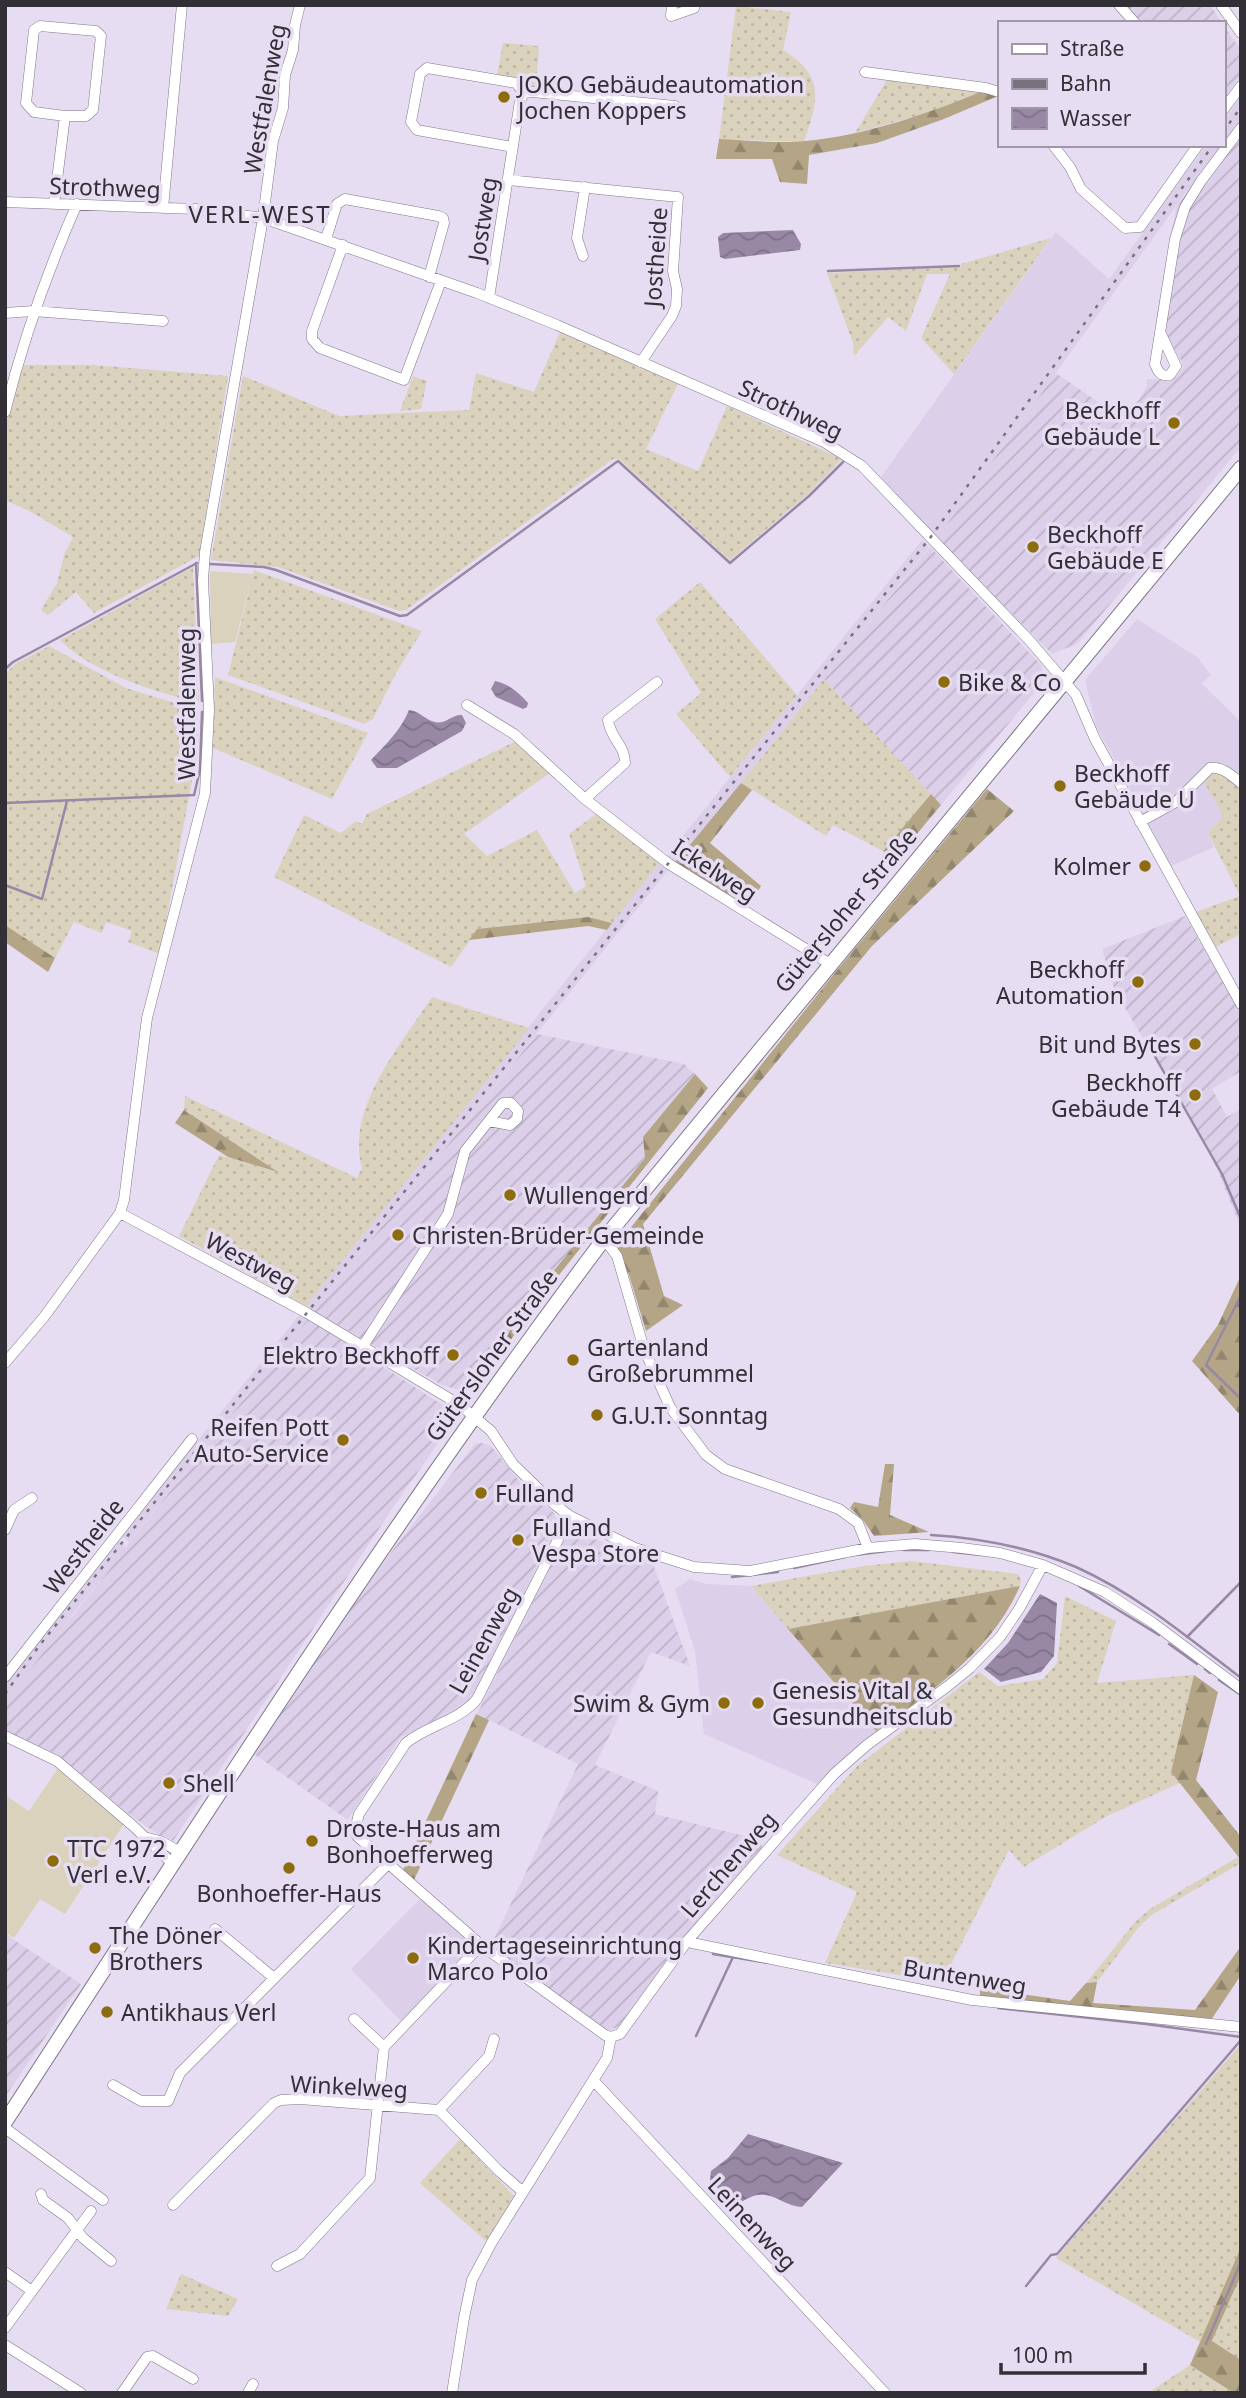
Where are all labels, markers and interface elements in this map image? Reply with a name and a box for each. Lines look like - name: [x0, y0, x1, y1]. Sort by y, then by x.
- street label: Westfalenweg: [235, 21, 293, 177]
- legend: [998, 21, 1225, 147]
- text: Straße: [1060, 34, 1124, 62]
- place label: JOKO Gebäudeautomation Jochen Koppers: [516, 68, 804, 126]
- text: Bahn: [1060, 69, 1111, 97]
- marker: JOKO Gebäudeautomation Jochen Koppers: [496, 89, 512, 105]
- text: Wasser: [1060, 104, 1132, 132]
- street label: Strothweg: [49, 169, 161, 205]
- street label: Jostweg: [459, 175, 504, 265]
- district label: VERL-WEST: [188, 197, 332, 230]
- street label: Jostheide: [635, 206, 674, 310]
- street label: Strothweg: [734, 371, 848, 447]
- place label: Beckhoff Gebäude L: [1044, 394, 1161, 452]
- marker: Beckhoff Gebäude L: [1166, 415, 1182, 431]
- place label: Beckhoff Gebäude E: [1047, 518, 1164, 576]
- marker: Beckhoff Gebäude E: [1025, 539, 1041, 555]
- street label: Westfalenweg: [170, 628, 202, 780]
- place label: Bike & Co: [958, 666, 1061, 698]
- marker: Bike & Co: [936, 674, 952, 690]
- place label: Beckhoff Gebäude U: [1074, 757, 1195, 815]
- marker: Beckhoff Gebäude U: [1052, 778, 1068, 794]
- street label: Gütersloher Straße: [767, 821, 923, 999]
- street label: Ickelweg: [666, 831, 764, 909]
- place label: Kolmer: [1053, 850, 1132, 882]
- marker: Kolmer: [1137, 858, 1153, 874]
- place label: Beckhoff Automation: [996, 953, 1125, 1011]
- marker: Beckhoff Automation: [1130, 974, 1146, 990]
- place label: Bit und Bytes: [1038, 1028, 1181, 1060]
- marker: Bit und Bytes: [1187, 1036, 1203, 1052]
- place label: Beckhoff Gebäude T4: [1051, 1066, 1182, 1124]
- marker: Beckhoff Gebäude T4: [1187, 1087, 1203, 1103]
- place label: Wullengerd: [524, 1179, 649, 1211]
- marker: Wullengerd: [502, 1187, 518, 1203]
- place label: Christen-Brüder-Gemeinde: [412, 1219, 704, 1251]
- street label: Westweg: [200, 1224, 302, 1298]
- marker: Christen-Brüder-Gemeinde: [390, 1227, 406, 1243]
- street label: Gütersloher Straße: [418, 1262, 564, 1448]
- place label: Gartenland Großebrummel: [587, 1331, 754, 1389]
- place label: Elektro Beckhoff: [263, 1339, 440, 1371]
- marker: Elektro Beckhoff: [445, 1347, 461, 1363]
- marker: Gartenland Großebrummel: [565, 1352, 581, 1368]
- place label: G.U.T. Sonntag: [611, 1399, 768, 1431]
- marker: G.U.T. Sonntag: [589, 1407, 605, 1423]
- place label: Reifen Pott Auto-Service: [194, 1411, 329, 1469]
- marker: Reifen Pott Auto-Service: [335, 1432, 351, 1448]
- place label: Fulland: [495, 1477, 574, 1509]
- marker: Fulland: [473, 1485, 489, 1501]
- street label: Westheide: [35, 1491, 131, 1601]
- place label: Fulland Vespa Store: [532, 1511, 659, 1569]
- marker: Fulland Vespa Store: [510, 1532, 526, 1548]
- street label: Leinenweg: [441, 1581, 525, 1699]
- place label: Genesis Vital & Gesundheitsclub: [772, 1674, 953, 1732]
- place label: Swim & Gym: [573, 1687, 710, 1719]
- marker: Swim & Gym: [716, 1695, 732, 1711]
- marker: Genesis Vital & Gesundheitsclub: [750, 1695, 766, 1711]
- place label: Shell: [183, 1767, 235, 1799]
- marker: Shell: [161, 1775, 177, 1791]
- street label: Lerchenweg: [673, 1804, 783, 1924]
- place label: Droste-Haus am Bonhoefferweg: [326, 1812, 501, 1870]
- place label: TTC 1972 Verl e.V.: [67, 1832, 166, 1890]
- marker: Droste-Haus am Bonhoefferweg: [304, 1833, 320, 1849]
- marker: TTC 1972 Verl e.V.: [45, 1853, 61, 1869]
- marker: Bonhoeffer-Haus: [281, 1860, 297, 1876]
- place label: Bonhoeffer-Haus: [196, 1877, 382, 1909]
- place label: The Döner Brothers: [109, 1919, 223, 1977]
- place label: Kindertageseinrichtung Marco Polo: [427, 1929, 682, 1987]
- marker: The Döner Brothers: [87, 1940, 103, 1956]
- marker: Kindertageseinrichtung Marco Polo: [405, 1950, 421, 1966]
- street label: Buntenweg: [901, 1950, 1029, 2002]
- place label: Antikhaus Verl: [121, 1996, 277, 2028]
- marker: Antikhaus Verl: [99, 2004, 115, 2020]
- street label: Winkelweg: [289, 2067, 409, 2105]
- street label: Leinenweg: [701, 2169, 805, 2277]
- scale bar: [1001, 2332, 1144, 2376]
- text: 100 m: [1012, 2341, 1073, 2369]

